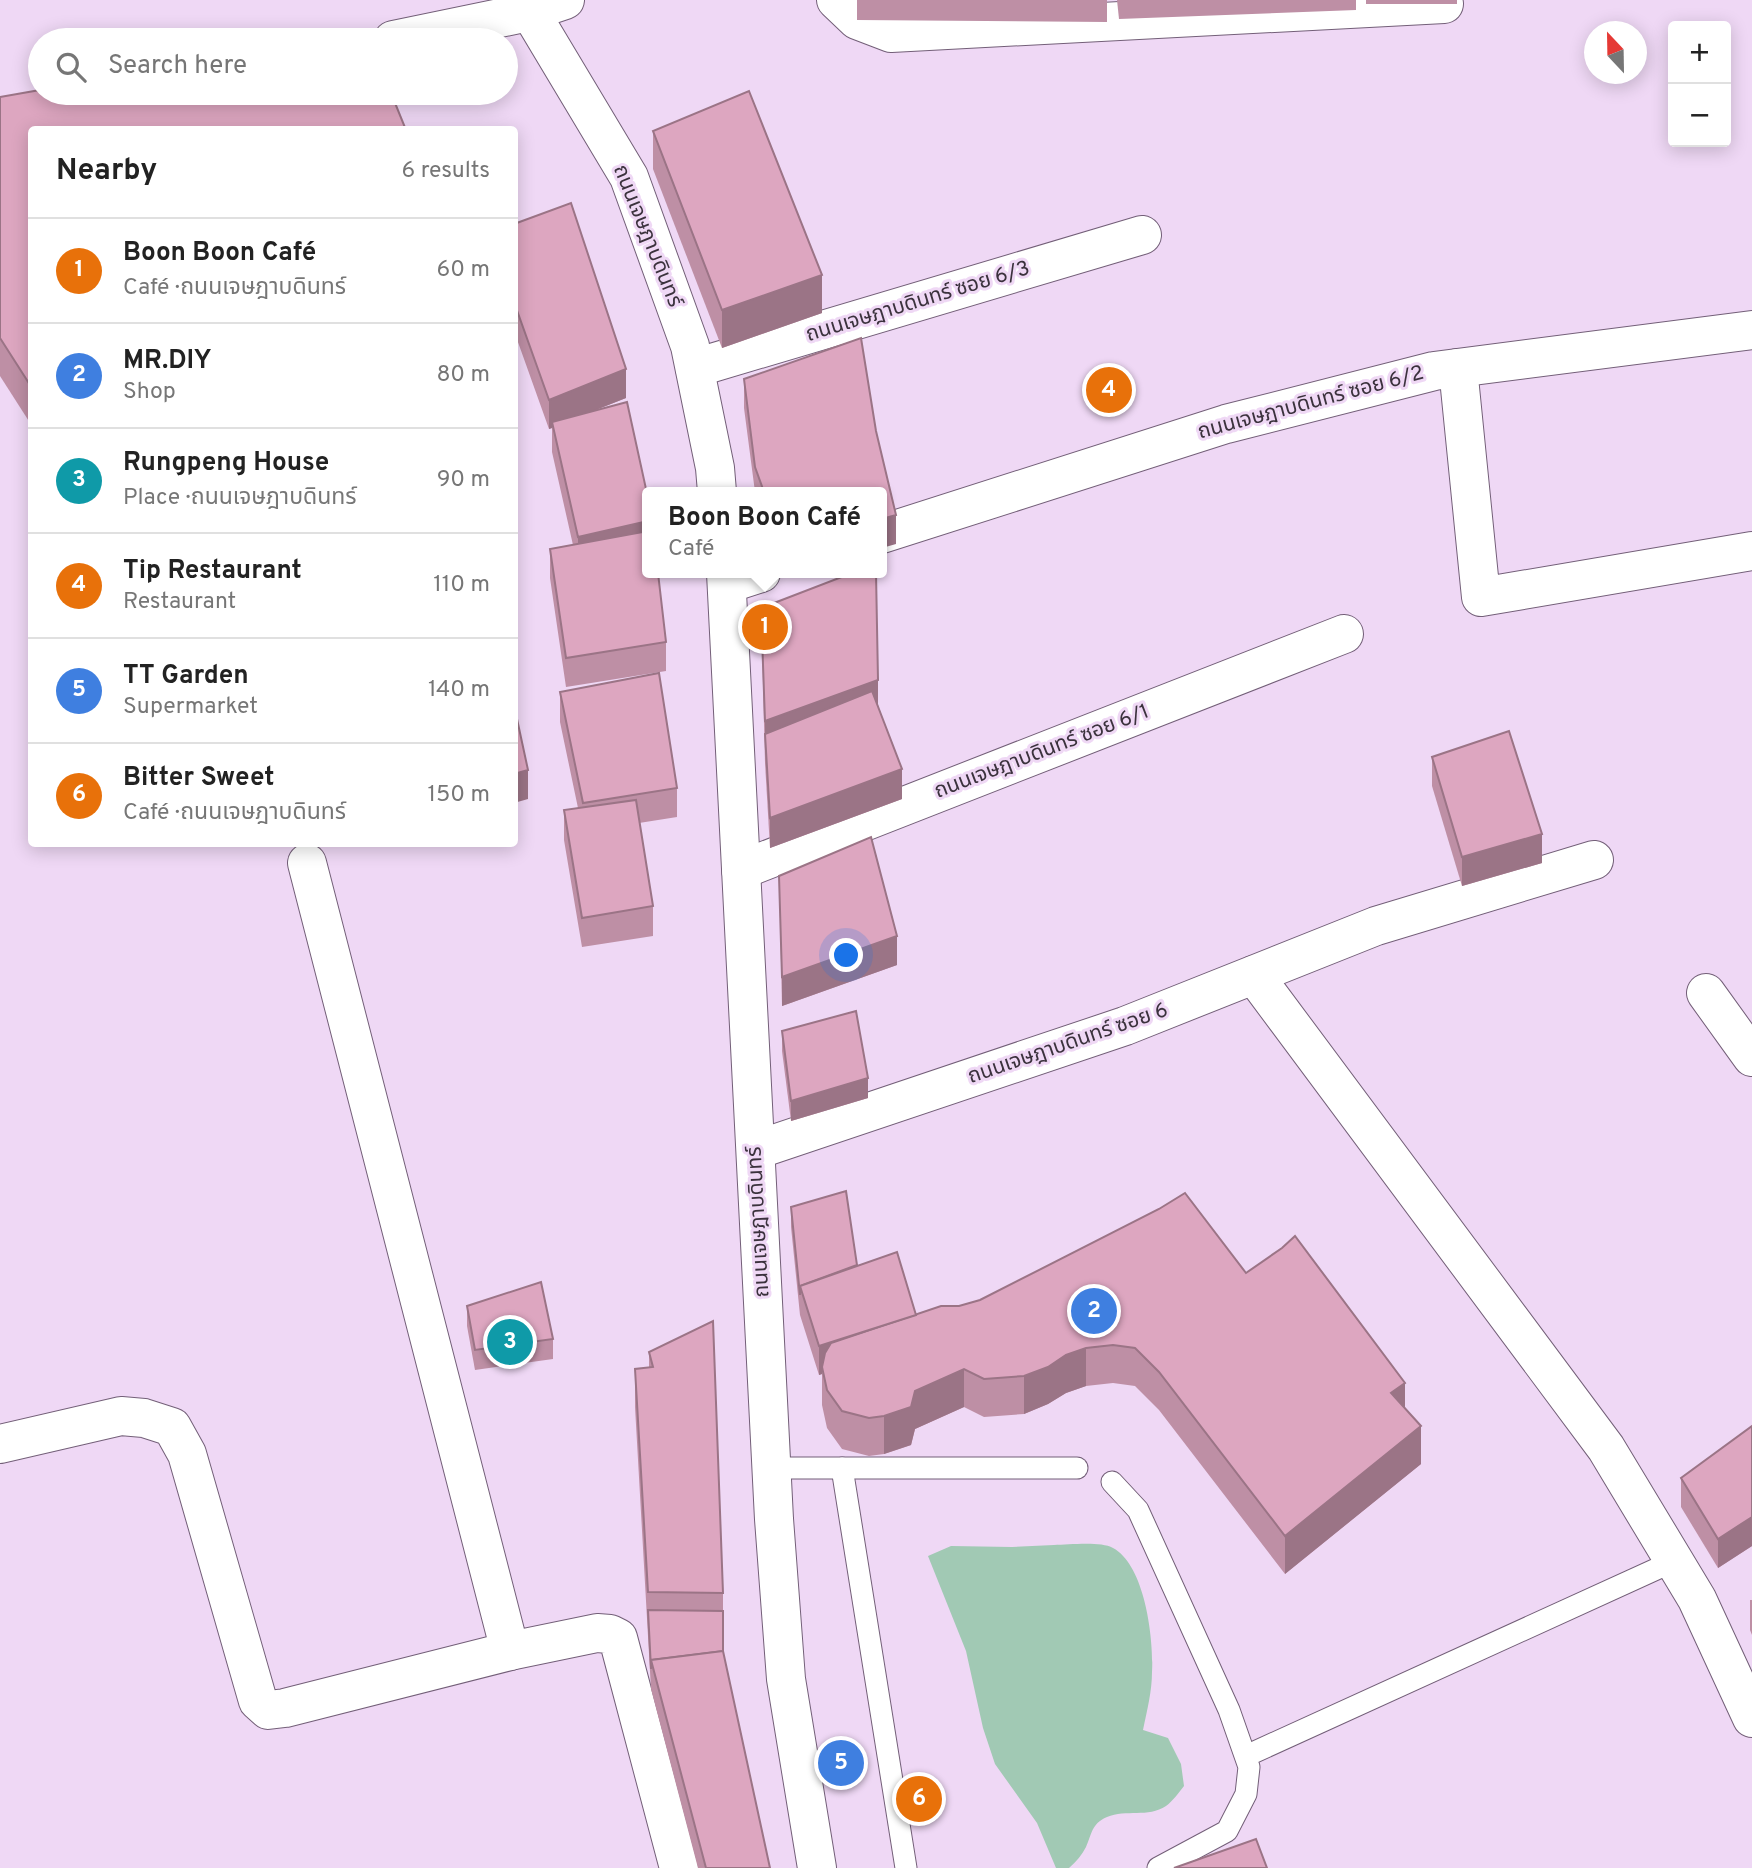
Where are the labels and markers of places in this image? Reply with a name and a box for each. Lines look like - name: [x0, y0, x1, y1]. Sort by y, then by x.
- pin: 4: [1086, 364, 1132, 416]
- pin: 1: [742, 601, 788, 653]
- pin: 2: [1071, 1285, 1117, 1337]
- pin: 3: [487, 1316, 533, 1368]
- pin: 5: [818, 1737, 864, 1789]
- pin: 6: [896, 1773, 942, 1825]

